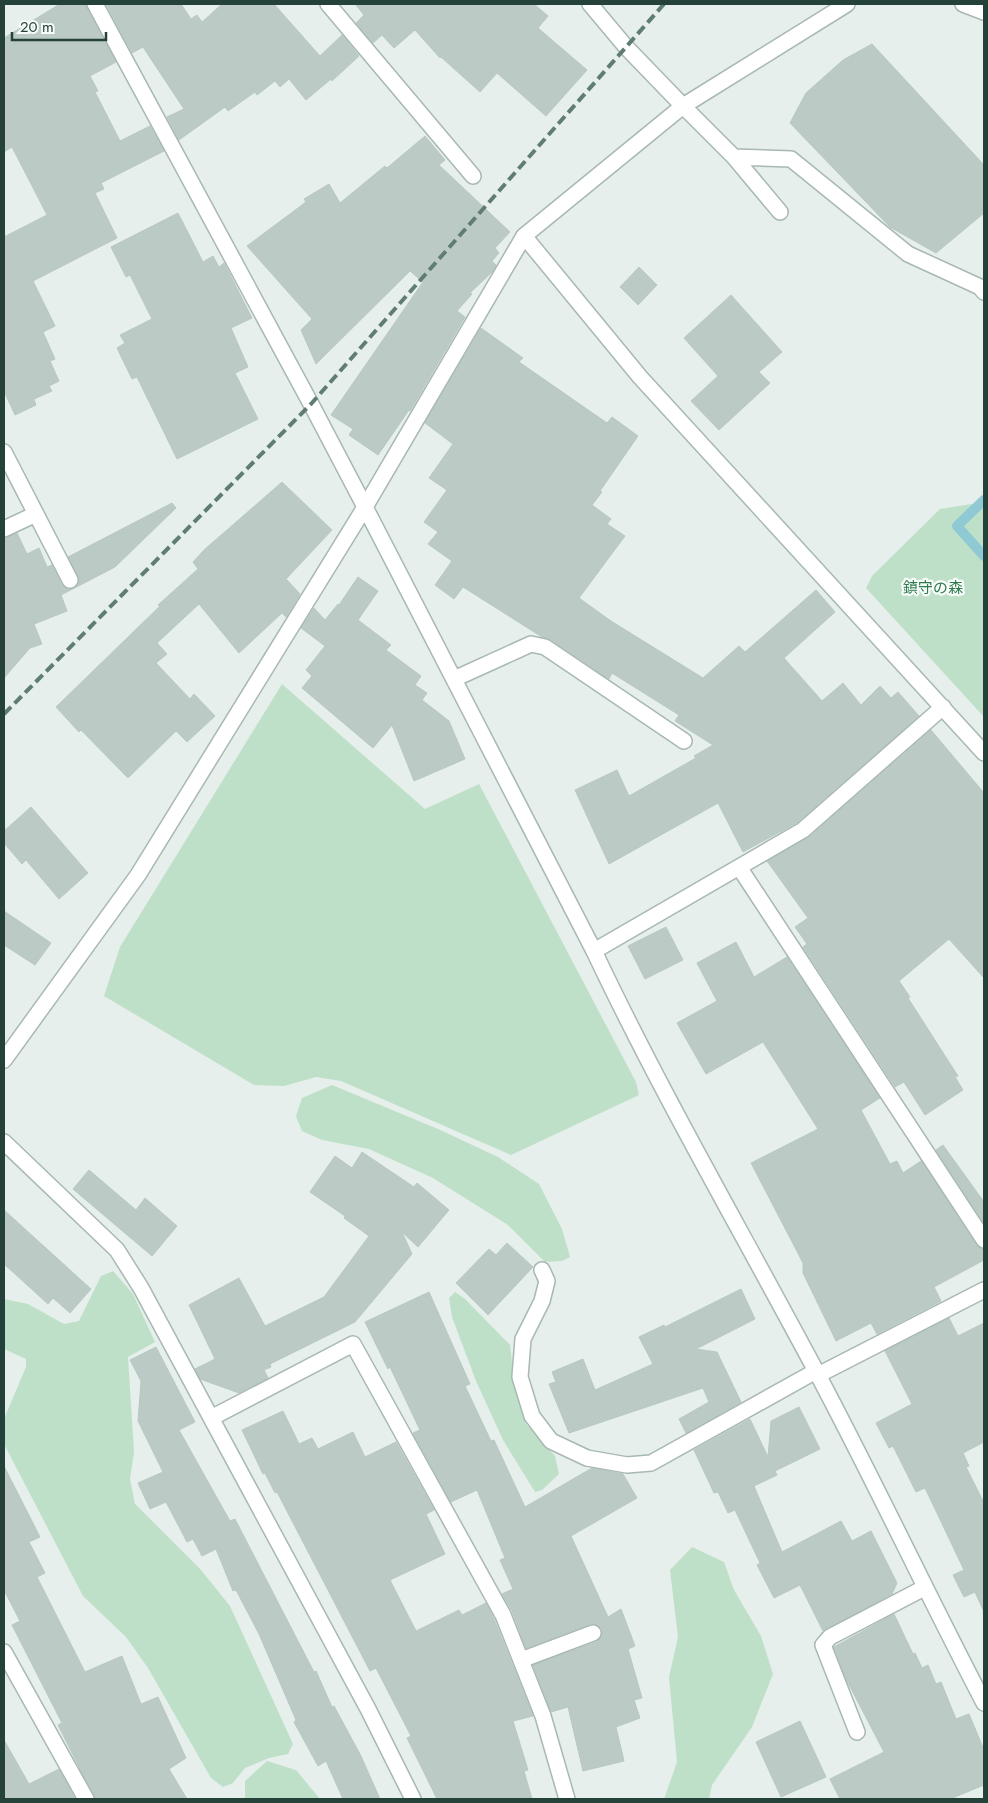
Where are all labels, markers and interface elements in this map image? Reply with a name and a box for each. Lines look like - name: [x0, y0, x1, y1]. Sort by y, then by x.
- scale bar: [12, 10, 106, 42]
- text: 20 m: [20, 16, 54, 38]
- park label: 鎮守の森: [903, 577, 963, 599]

